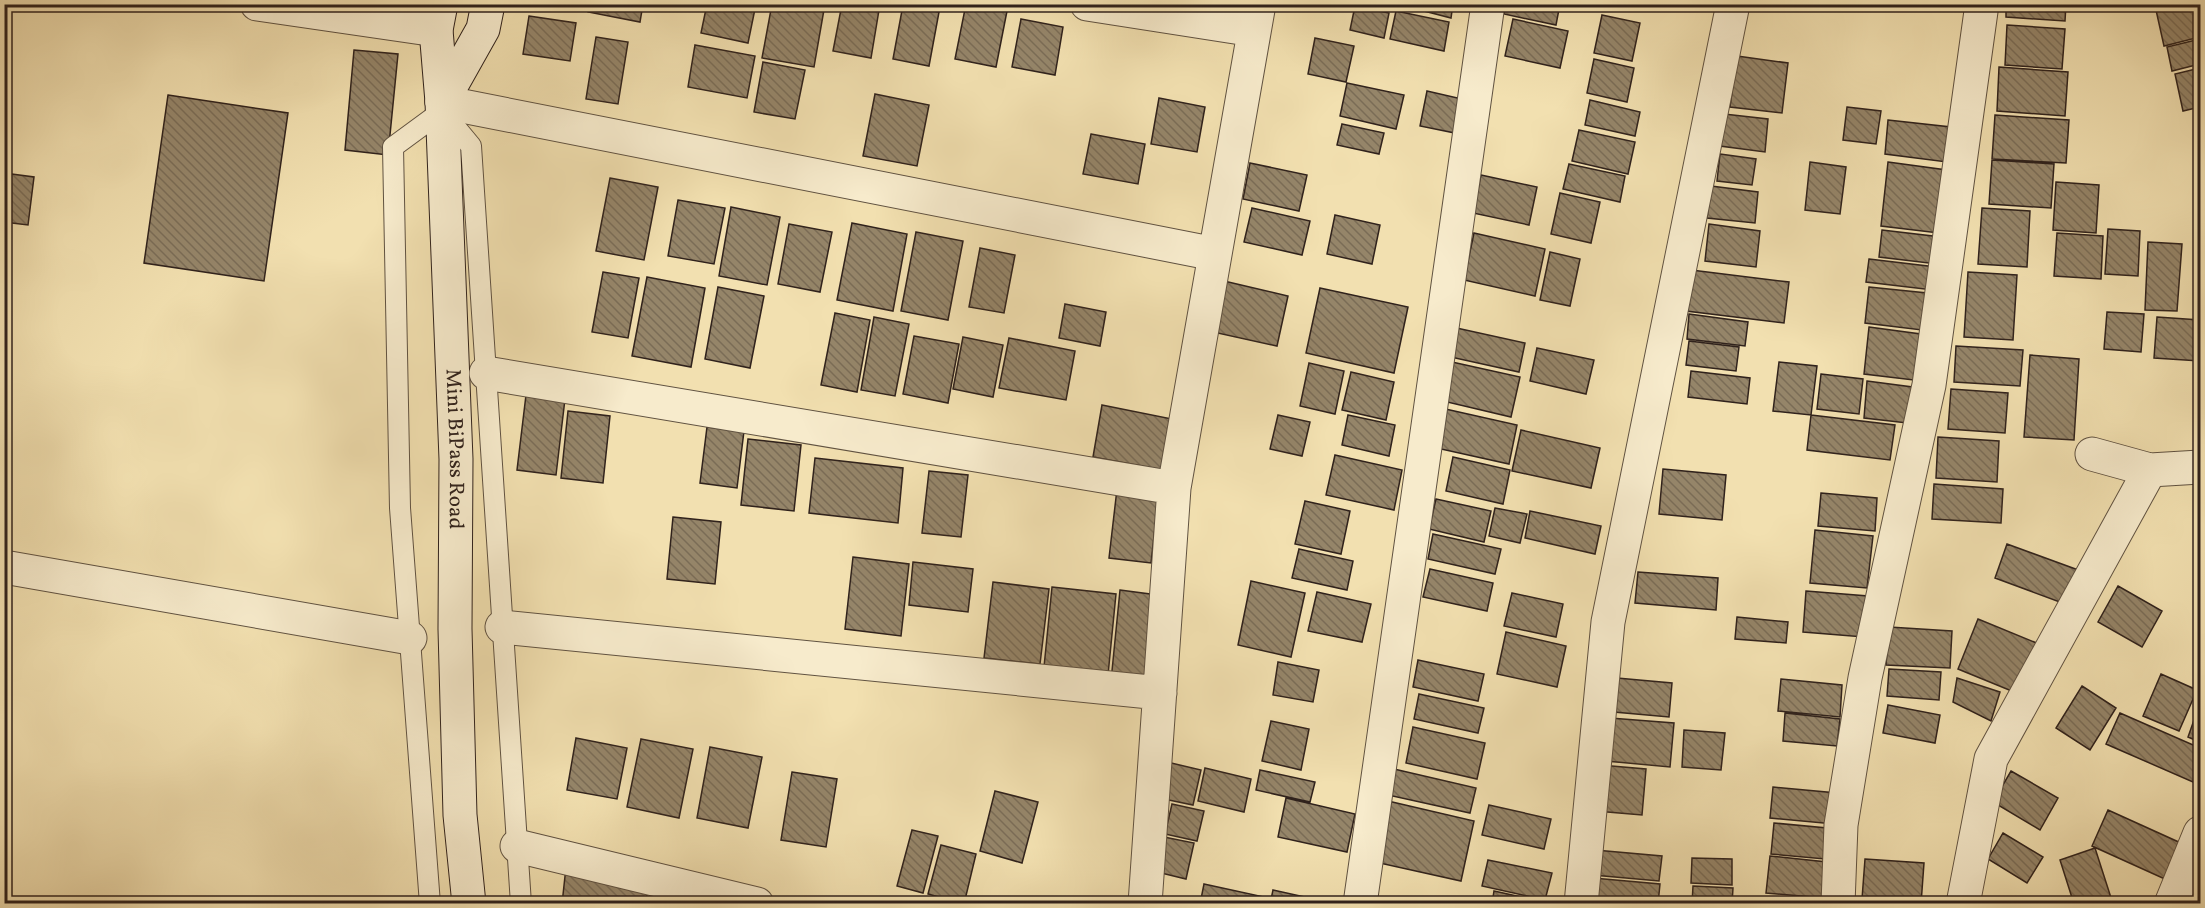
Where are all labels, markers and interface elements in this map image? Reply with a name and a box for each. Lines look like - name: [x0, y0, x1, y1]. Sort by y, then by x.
- street label: Mini BiPass Road: [438, 368, 471, 529]

